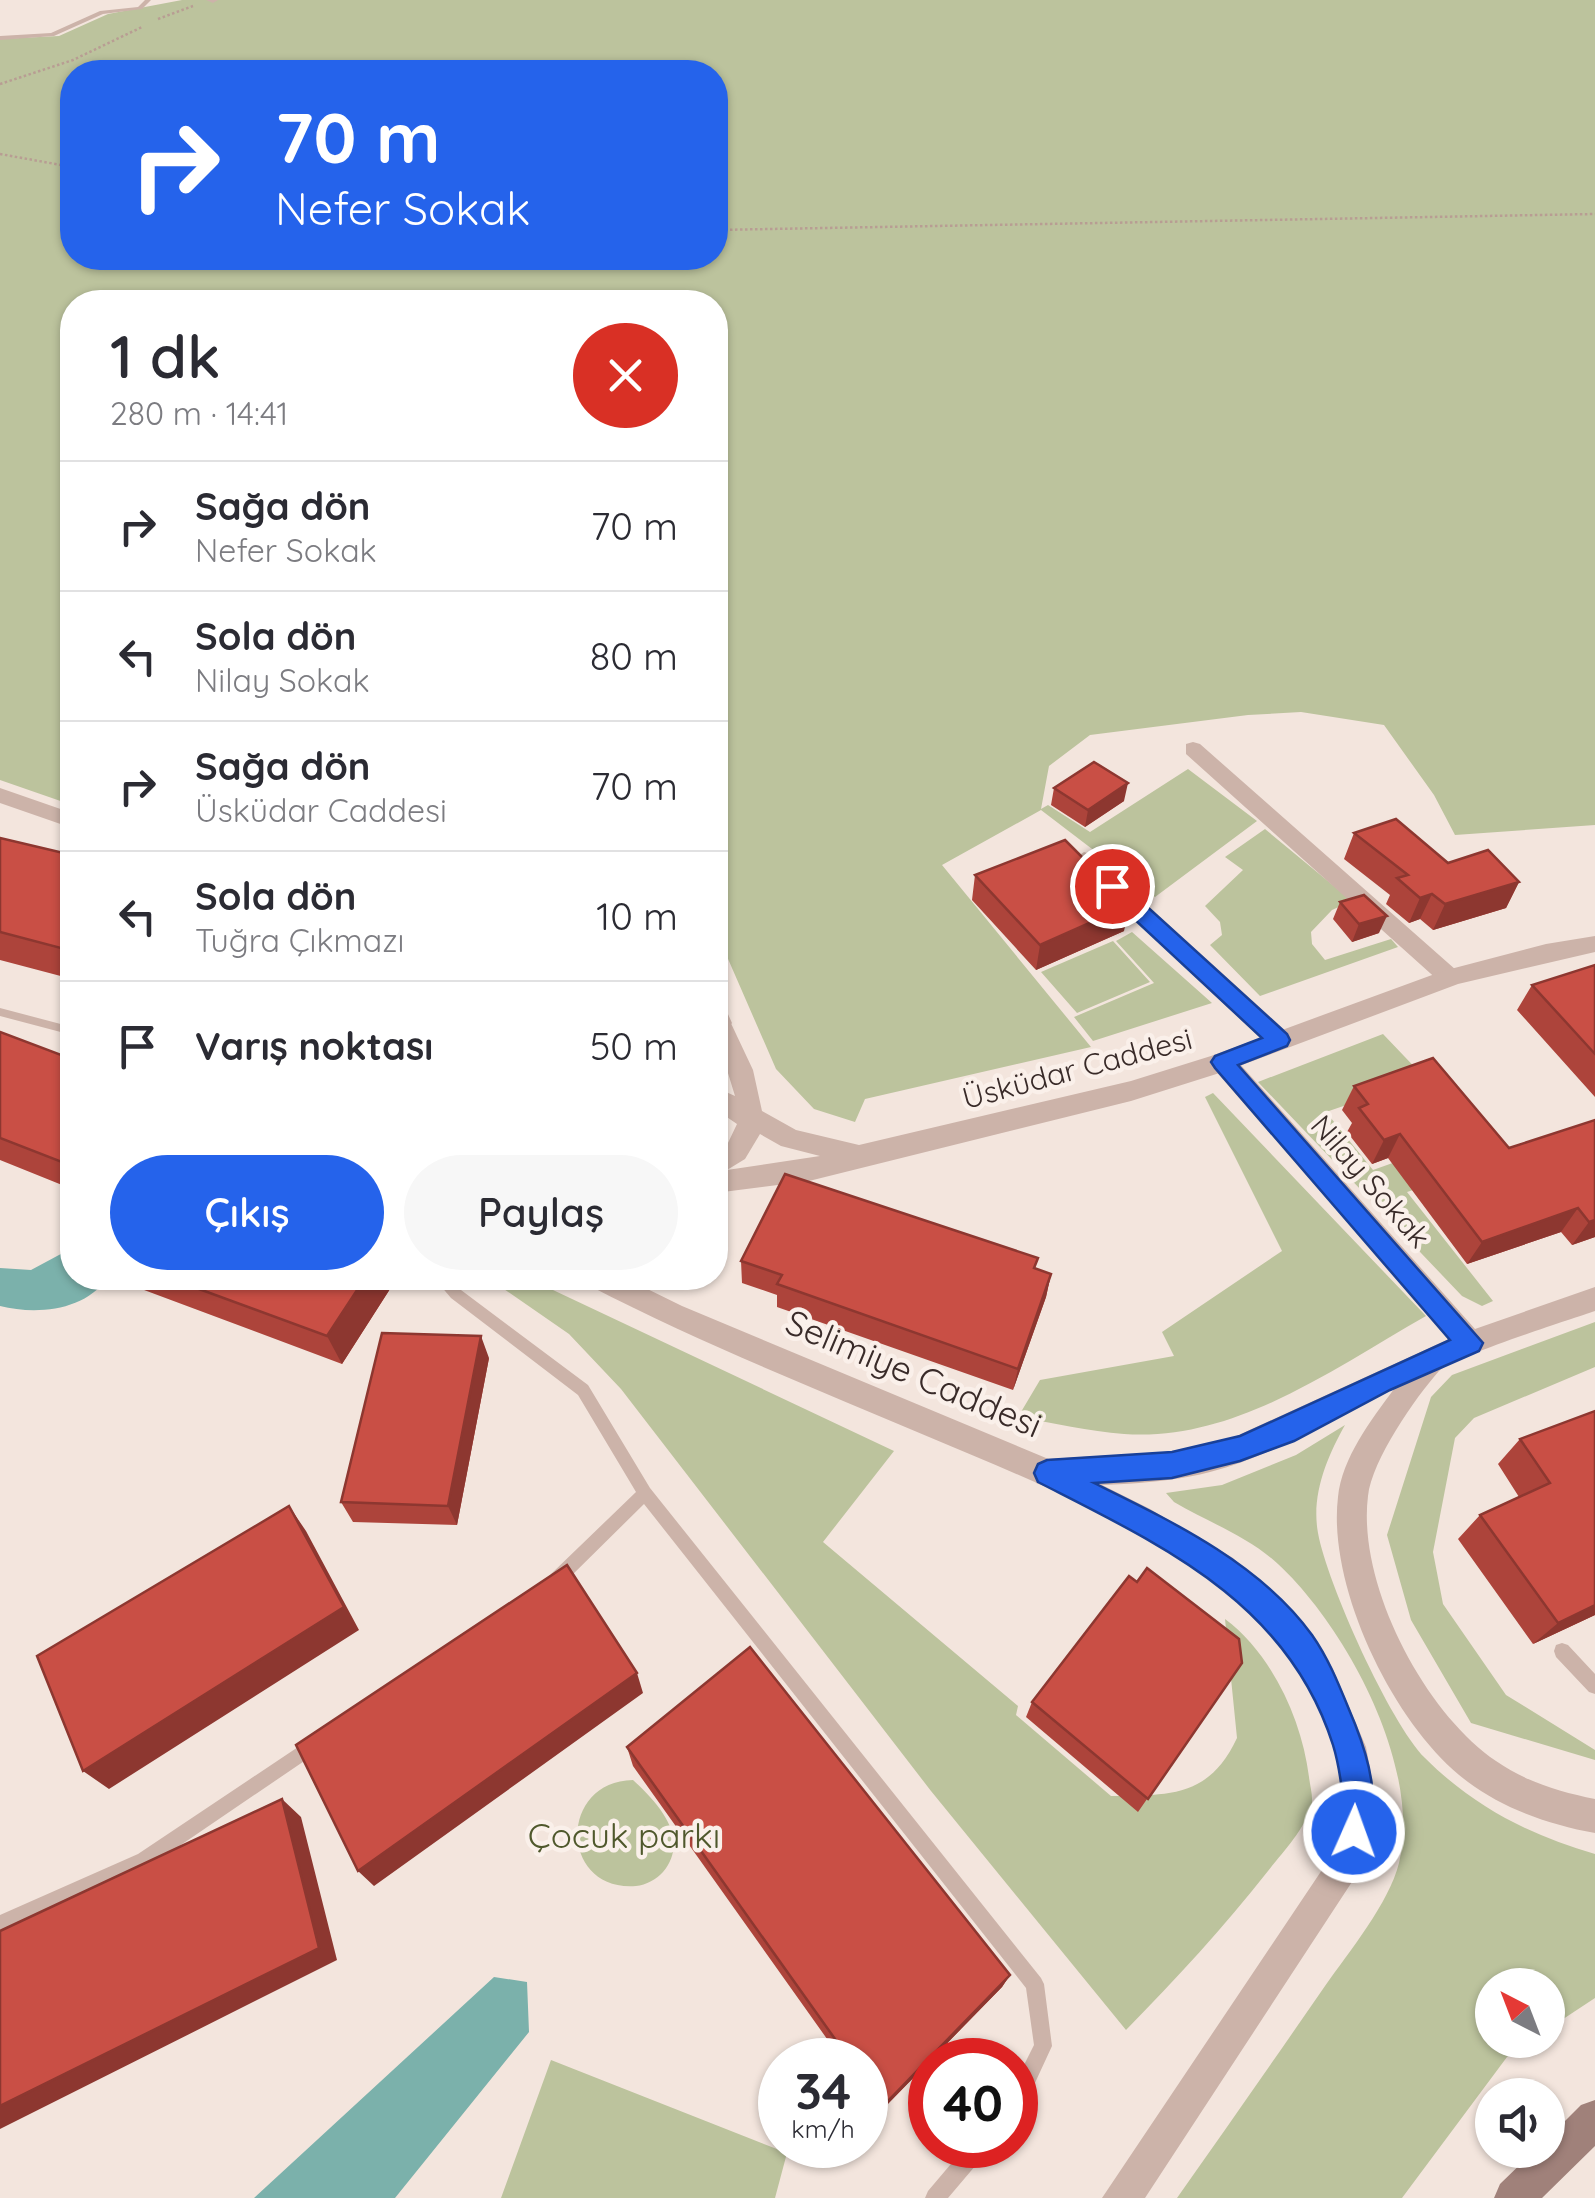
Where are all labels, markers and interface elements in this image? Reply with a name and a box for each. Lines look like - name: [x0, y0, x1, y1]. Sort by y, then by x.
- text: 70 m: [275, 93, 441, 181]
- icon: right: [110, 100, 240, 230]
- text: Nefer Sokak: [275, 180, 530, 236]
- text: 1 dk: [110, 318, 220, 393]
- button: close: [573, 323, 678, 428]
- text: 280 m · 14:41: [110, 393, 288, 433]
- text: Sağa dön: [195, 482, 371, 530]
- icon: right: [110, 499, 165, 554]
- text: 70 m: [591, 502, 678, 550]
- text: Nefer Sokak: [195, 530, 377, 570]
- text: Sola dön: [195, 612, 356, 660]
- icon: left: [110, 629, 165, 684]
- text: 80 m: [590, 632, 678, 680]
- text: Nilay Sokak: [195, 660, 370, 700]
- text: Sağa dön: [195, 742, 371, 790]
- icon: right: [110, 759, 165, 814]
- text: 70 m: [591, 762, 678, 810]
- text: Üsküdar Caddesi: [195, 790, 447, 830]
- pin: [1070, 844, 1155, 929]
- icon: arrive: [1085, 859, 1140, 914]
- text: Sola dön: [195, 872, 356, 920]
- icon: left: [110, 889, 165, 944]
- text: 10 m: [596, 892, 678, 940]
- text: Tuğra Çıkmazı: [195, 920, 404, 960]
- icon: arrive: [110, 1019, 165, 1074]
- street label: Üsküdar Caddesi: [958, 1019, 1196, 1117]
- text: Varış noktası: [195, 1022, 433, 1070]
- text: 50 m: [590, 1022, 678, 1070]
- street label: Nilay Sokak: [1303, 1107, 1439, 1255]
- button: Çıkış: [110, 1155, 384, 1270]
- button: Paylaş: [404, 1155, 678, 1270]
- street label: Selimiye Caddesi: [779, 1299, 1049, 1447]
- position arrow: [1302, 1780, 1406, 1884]
- park label: Çocuk parkı: [528, 1813, 720, 1857]
- north arrow: [1475, 1968, 1565, 2058]
- map controls: [1475, 1968, 1565, 2168]
- speed limit sign: 40: [908, 2038, 1038, 2168]
- text: 34: [795, 2059, 851, 2122]
- button: sound: [1475, 2078, 1565, 2168]
- text: km/h: [791, 2113, 855, 2144]

